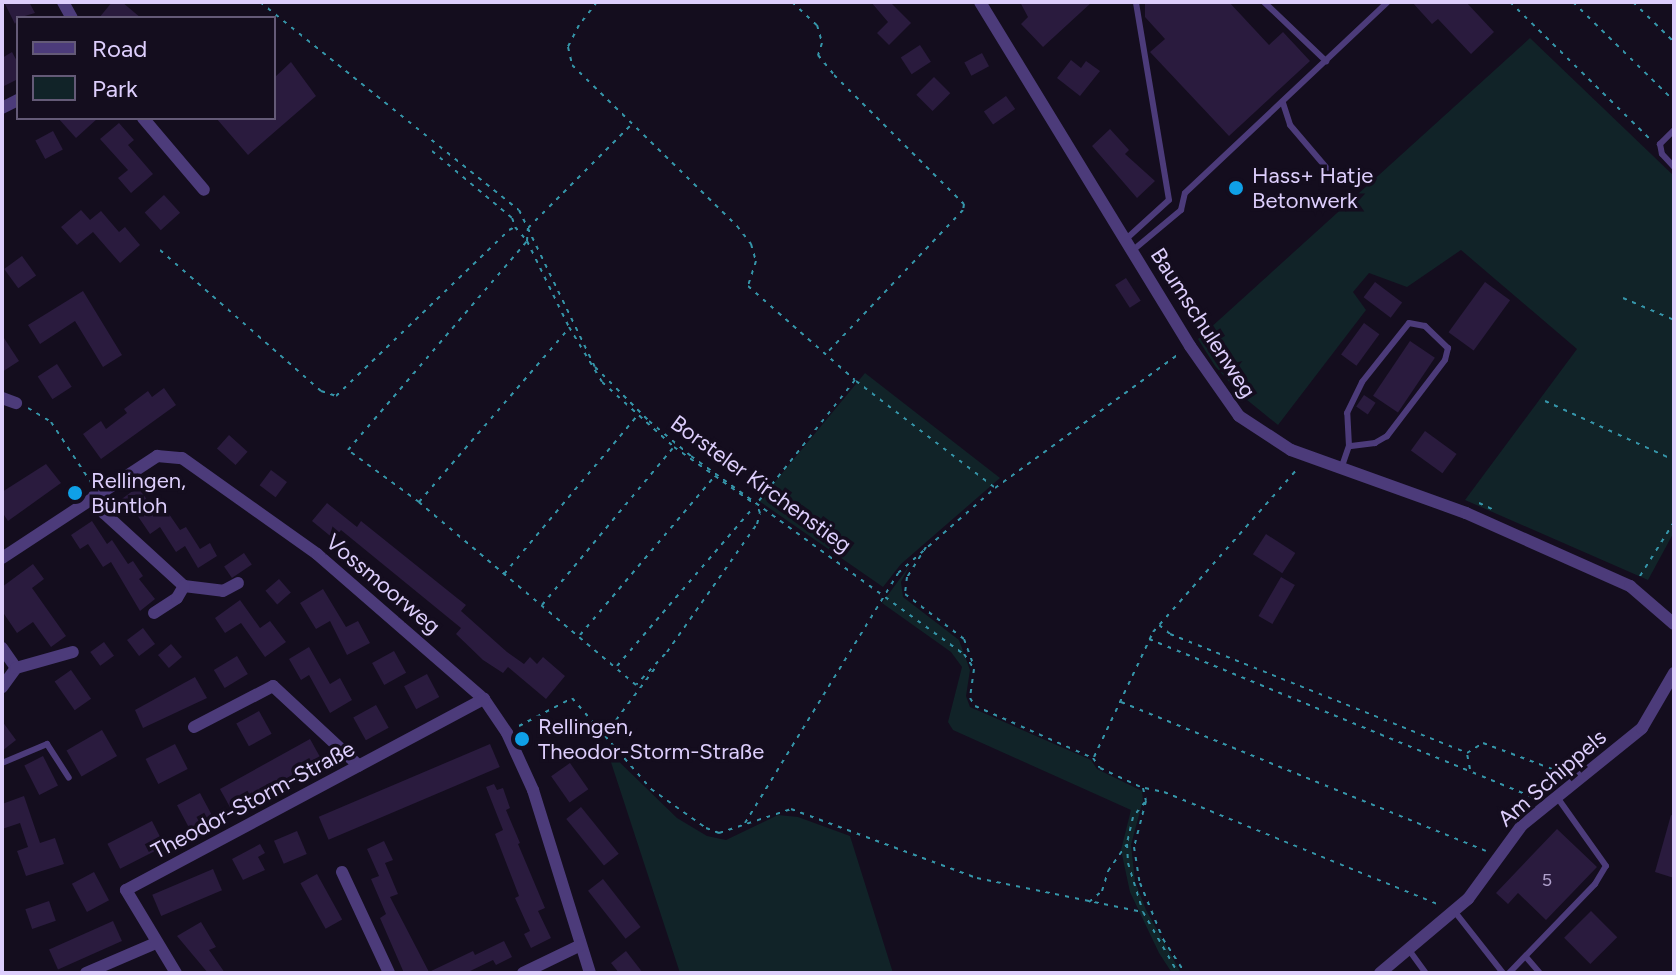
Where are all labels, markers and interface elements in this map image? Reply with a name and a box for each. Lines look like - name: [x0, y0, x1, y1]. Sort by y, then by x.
- legend: [16, 16, 276, 120]
- text: Road: [92, 34, 147, 63]
- text: Park: [92, 74, 138, 103]
- place label: Hass+ Hatje Betonwerk: [1252, 162, 1373, 214]
- marker: Hass+ Hatje Betonwerk: [1227, 179, 1245, 197]
- street label: Baumschulenweg: [1145, 243, 1261, 403]
- street label: Borsteler Kirchenstieg: [665, 410, 857, 558]
- place label: Rellingen, Büntloh: [91, 467, 186, 518]
- marker: Rellingen, Büntloh: [66, 484, 84, 502]
- street label: Vossmoorweg: [320, 529, 446, 639]
- place label: Rellingen, Theodor-Storm-Straße: [538, 713, 764, 764]
- street label: Am Schippels: [1492, 724, 1612, 832]
- marker: Rellingen, Theodor-Storm-Straße: [513, 730, 531, 748]
- street label: Theodor-Storm-Straße: [147, 735, 359, 865]
- house number: 5: [1542, 869, 1552, 891]

